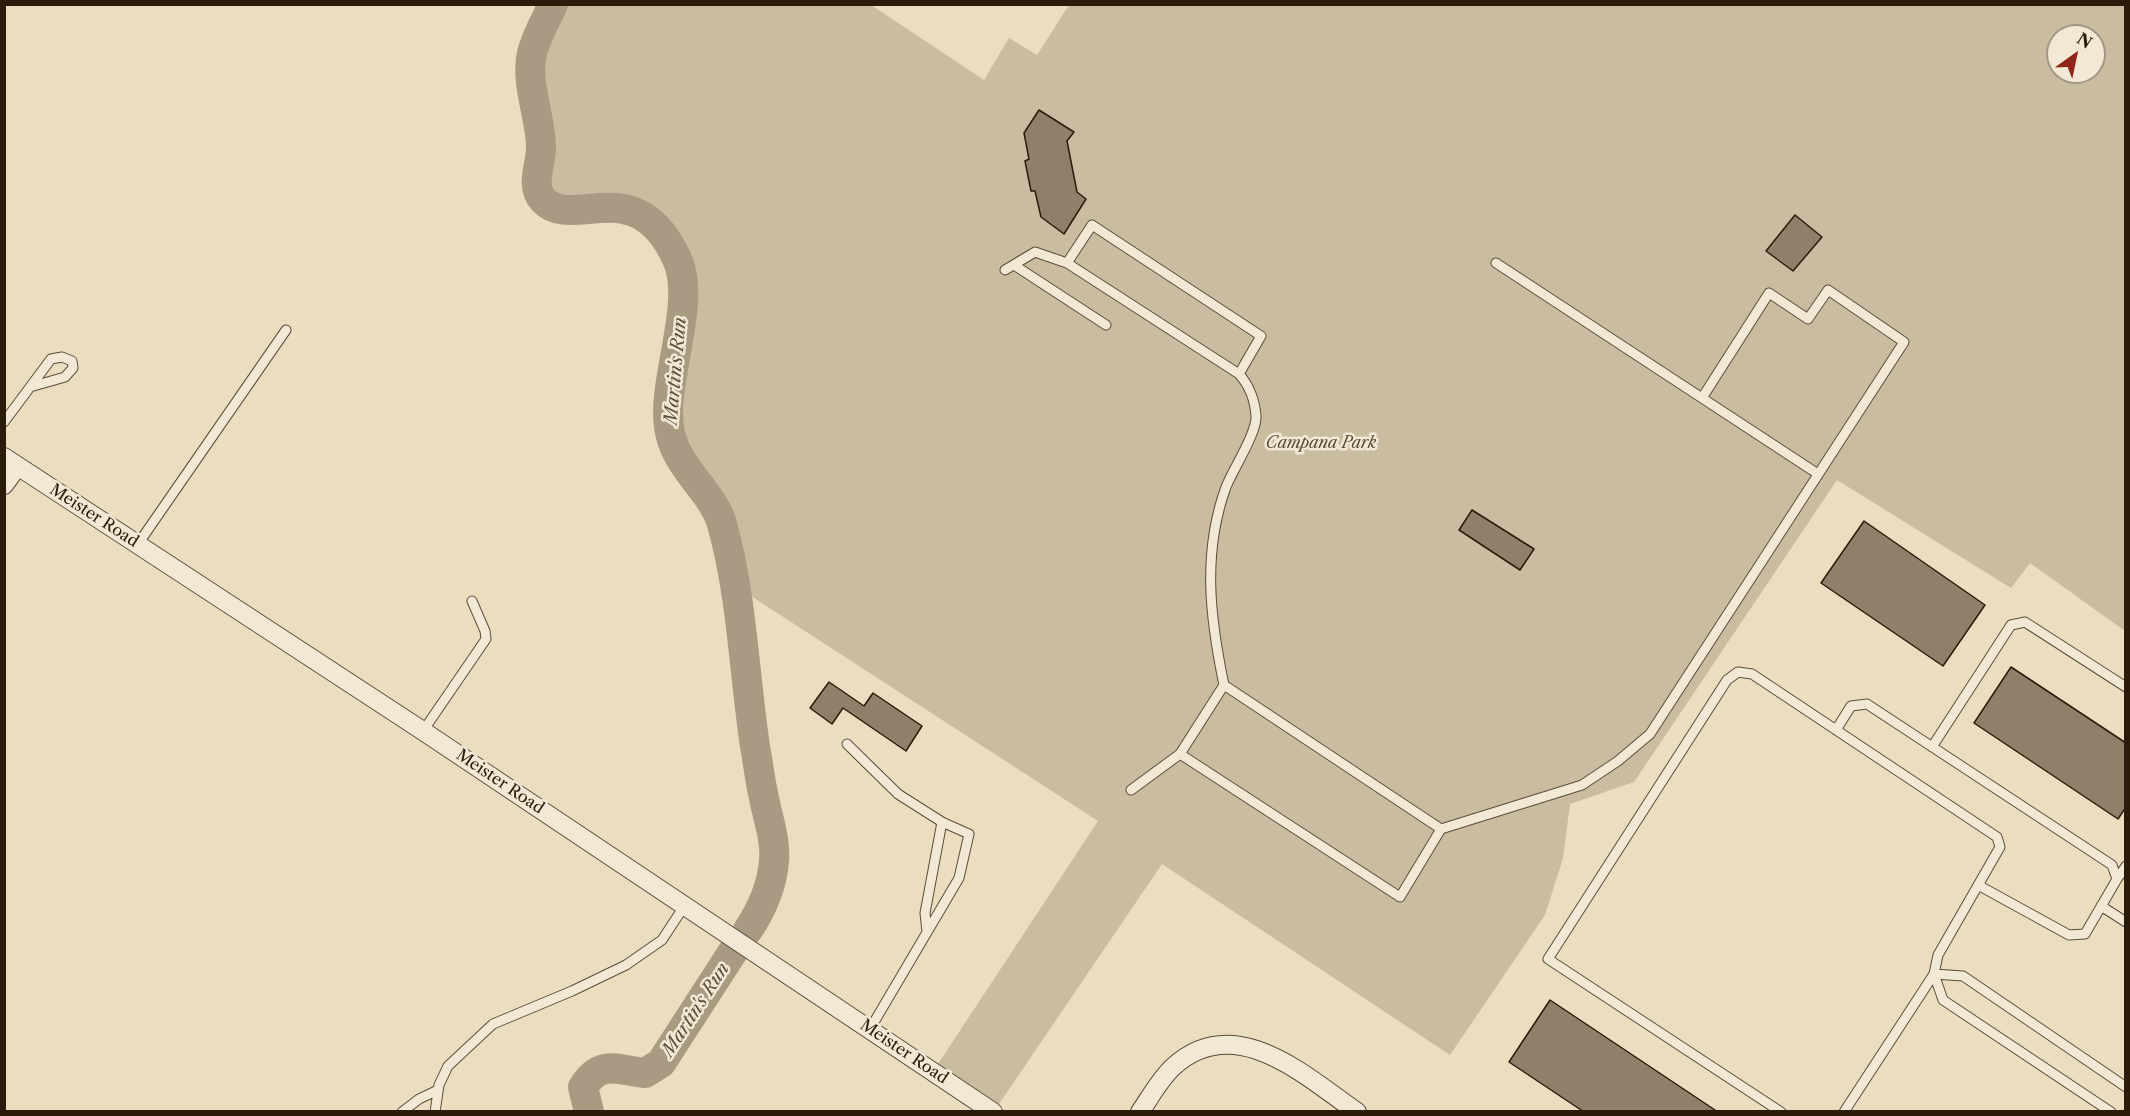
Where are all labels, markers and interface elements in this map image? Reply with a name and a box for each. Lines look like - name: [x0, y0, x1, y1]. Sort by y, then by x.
- north arrow: [2046, 24, 2106, 84]
- text: N: [2073, 28, 2096, 53]
- water label: Martin's Run: [661, 317, 691, 425]
- park label: Campana Park: [1266, 433, 1376, 453]
- street label: Meister Road: [46, 480, 142, 552]
- street label: Meister Road: [452, 746, 548, 818]
- water label: Martin's Run: [658, 959, 734, 1061]
- street label: Meister Road: [856, 1016, 952, 1088]

